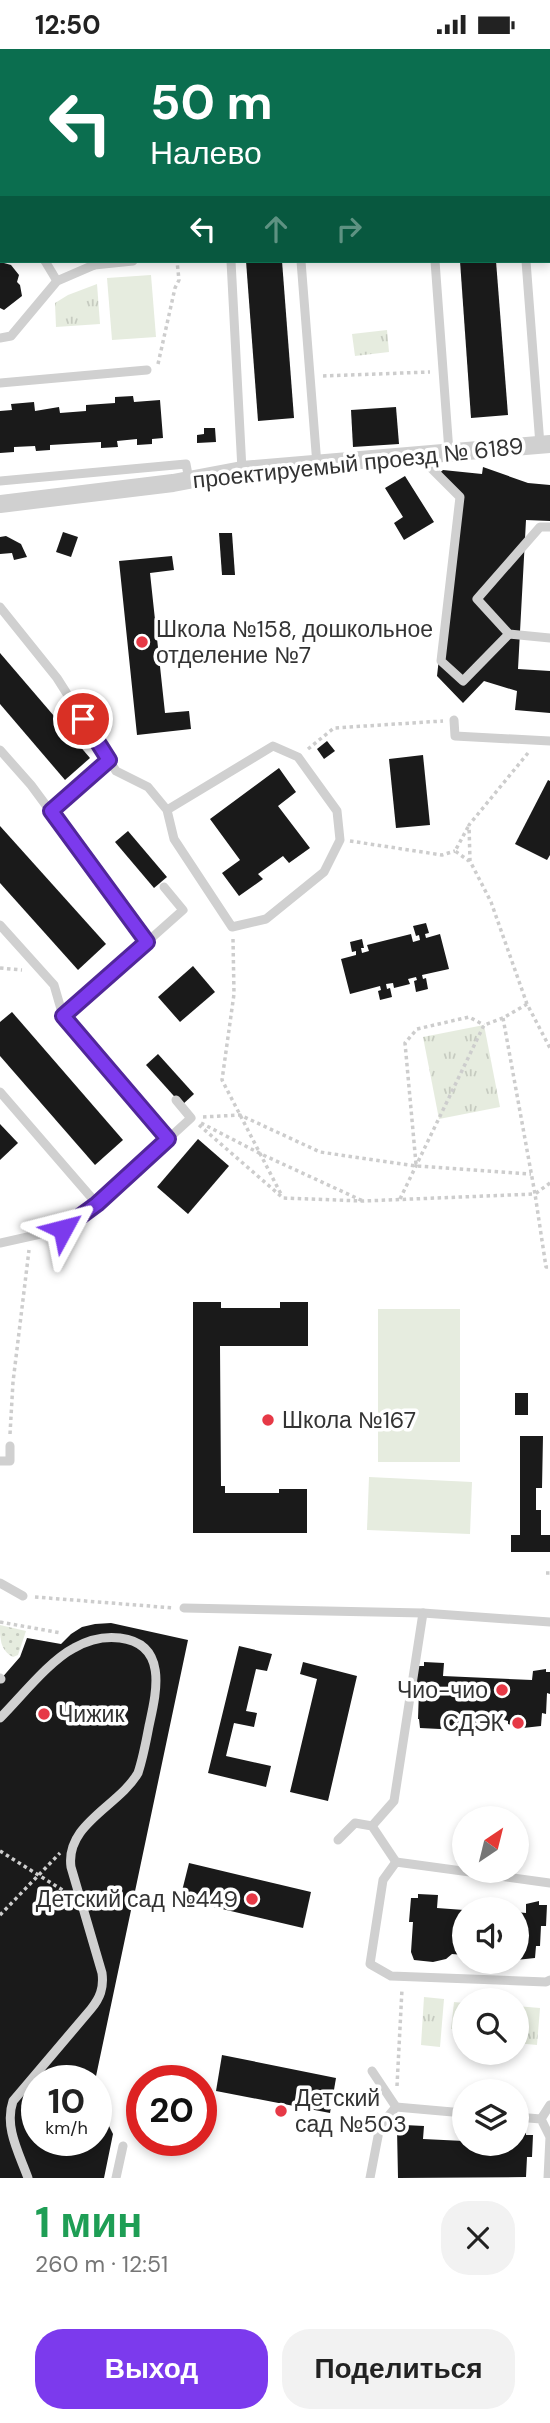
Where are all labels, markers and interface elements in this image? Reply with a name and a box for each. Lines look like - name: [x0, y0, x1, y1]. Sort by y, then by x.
- text: 12:50: [35, 8, 101, 42]
- text: 50 m: [150, 70, 273, 134]
- icon: left: [35, 77, 126, 168]
- text: Налево: [150, 132, 262, 174]
- icon: left: [184, 210, 222, 248]
- icon: ahead: [257, 210, 295, 248]
- icon: right: [330, 210, 368, 248]
- street label: проектируемый проезд № 6189: [191, 431, 525, 495]
- place label: Школа №158, дошкольное отделение №7: [156, 614, 433, 670]
- marker: Школа №158, дошкольное отделение №7: [134, 634, 150, 650]
- pin: [53, 689, 113, 749]
- icon: arrive: [64, 700, 102, 738]
- position arrow: [26, 1192, 100, 1266]
- place label: Школа №167: [282, 1405, 416, 1435]
- marker: Школа №167: [260, 1412, 276, 1428]
- place label: Чио-чио: [397, 1675, 488, 1705]
- marker: Чио-чио: [494, 1682, 510, 1698]
- place label: Чижик: [58, 1699, 125, 1729]
- marker: Чижик: [36, 1706, 52, 1722]
- place label: СДЭК: [442, 1708, 505, 1738]
- marker: СДЭК: [510, 1715, 526, 1731]
- north arrow: [452, 1806, 528, 1883]
- map controls: [452, 1806, 529, 2156]
- place label: Детский сад №449: [36, 1884, 238, 1914]
- marker: Детский сад №449: [244, 1891, 260, 1907]
- button: sound: [452, 1897, 529, 1974]
- button: search: [452, 1988, 529, 2065]
- speed limit sign: 20: [126, 2065, 217, 2156]
- text: 10: [48, 2078, 85, 2124]
- button: layers: [452, 2079, 529, 2156]
- place label: Детский сад №503: [295, 2083, 407, 2139]
- marker: Детский сад №503: [273, 2103, 289, 2119]
- text: km/h: [45, 2116, 88, 2140]
- text: 1 мин: [35, 2195, 142, 2250]
- button: close: [441, 2201, 515, 2275]
- text: 260 m · 12:51: [35, 2249, 168, 2279]
- button: Выход: [35, 2329, 268, 2409]
- button: Поделиться: [282, 2329, 515, 2409]

